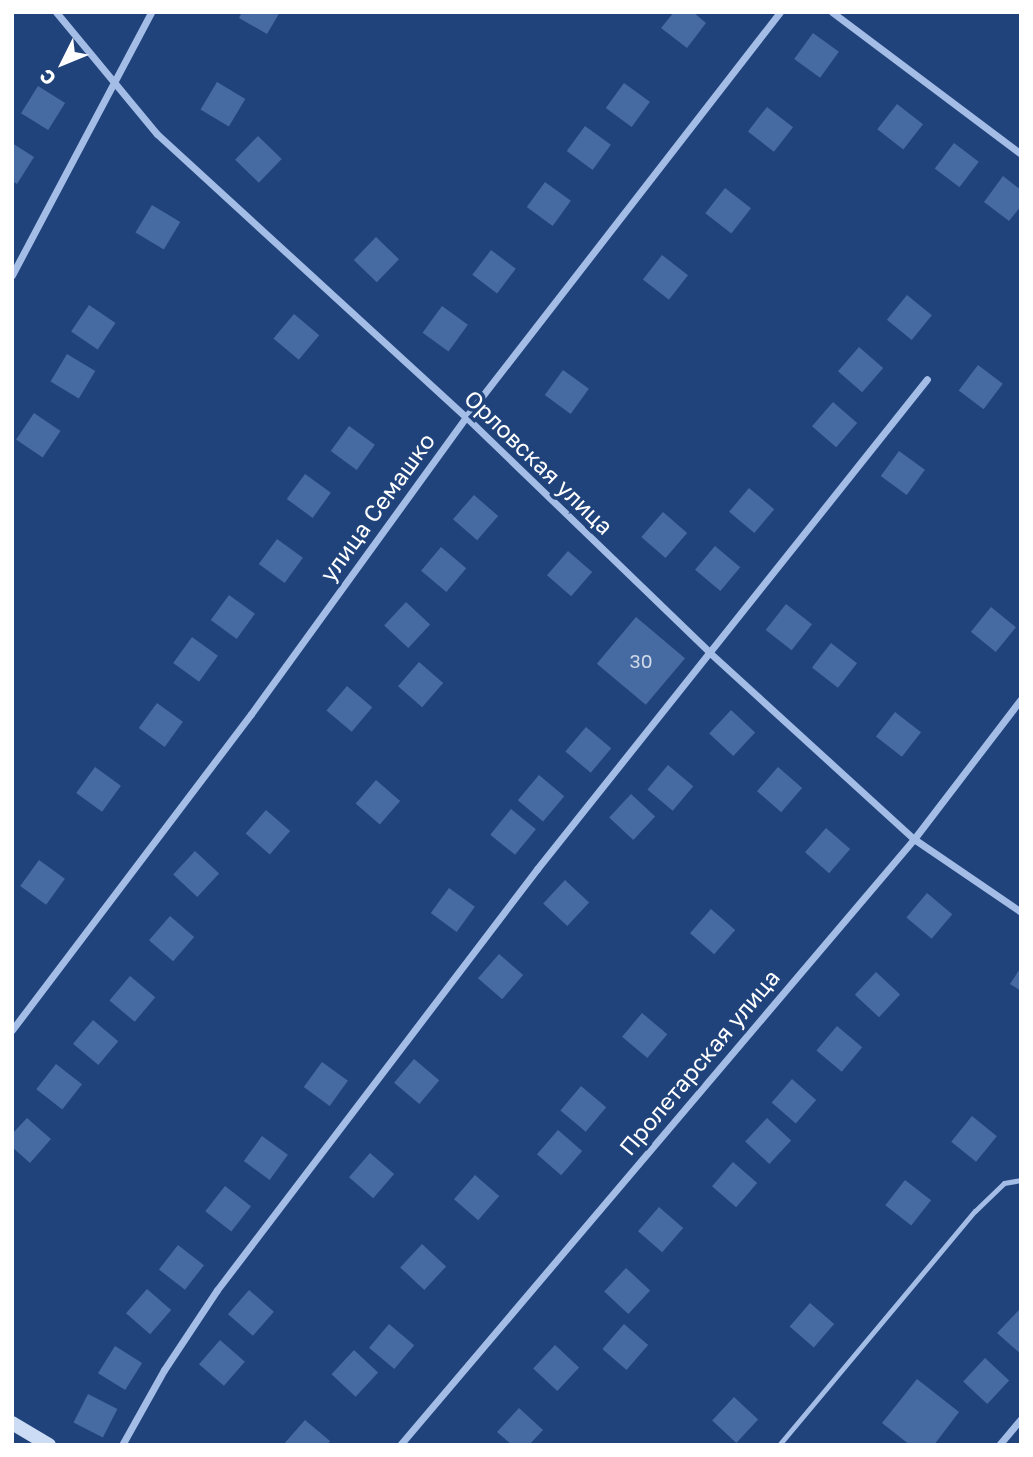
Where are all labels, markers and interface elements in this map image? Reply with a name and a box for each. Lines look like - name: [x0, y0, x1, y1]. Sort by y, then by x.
- north arrow: [28, 28, 98, 98]
- text: С: [34, 65, 60, 90]
- street label: Орловская улица: [459, 384, 619, 540]
- street label: улица Семашко: [314, 427, 440, 587]
- house number: 30: [630, 650, 652, 672]
- street label: Пролетарская улица: [613, 963, 785, 1161]

